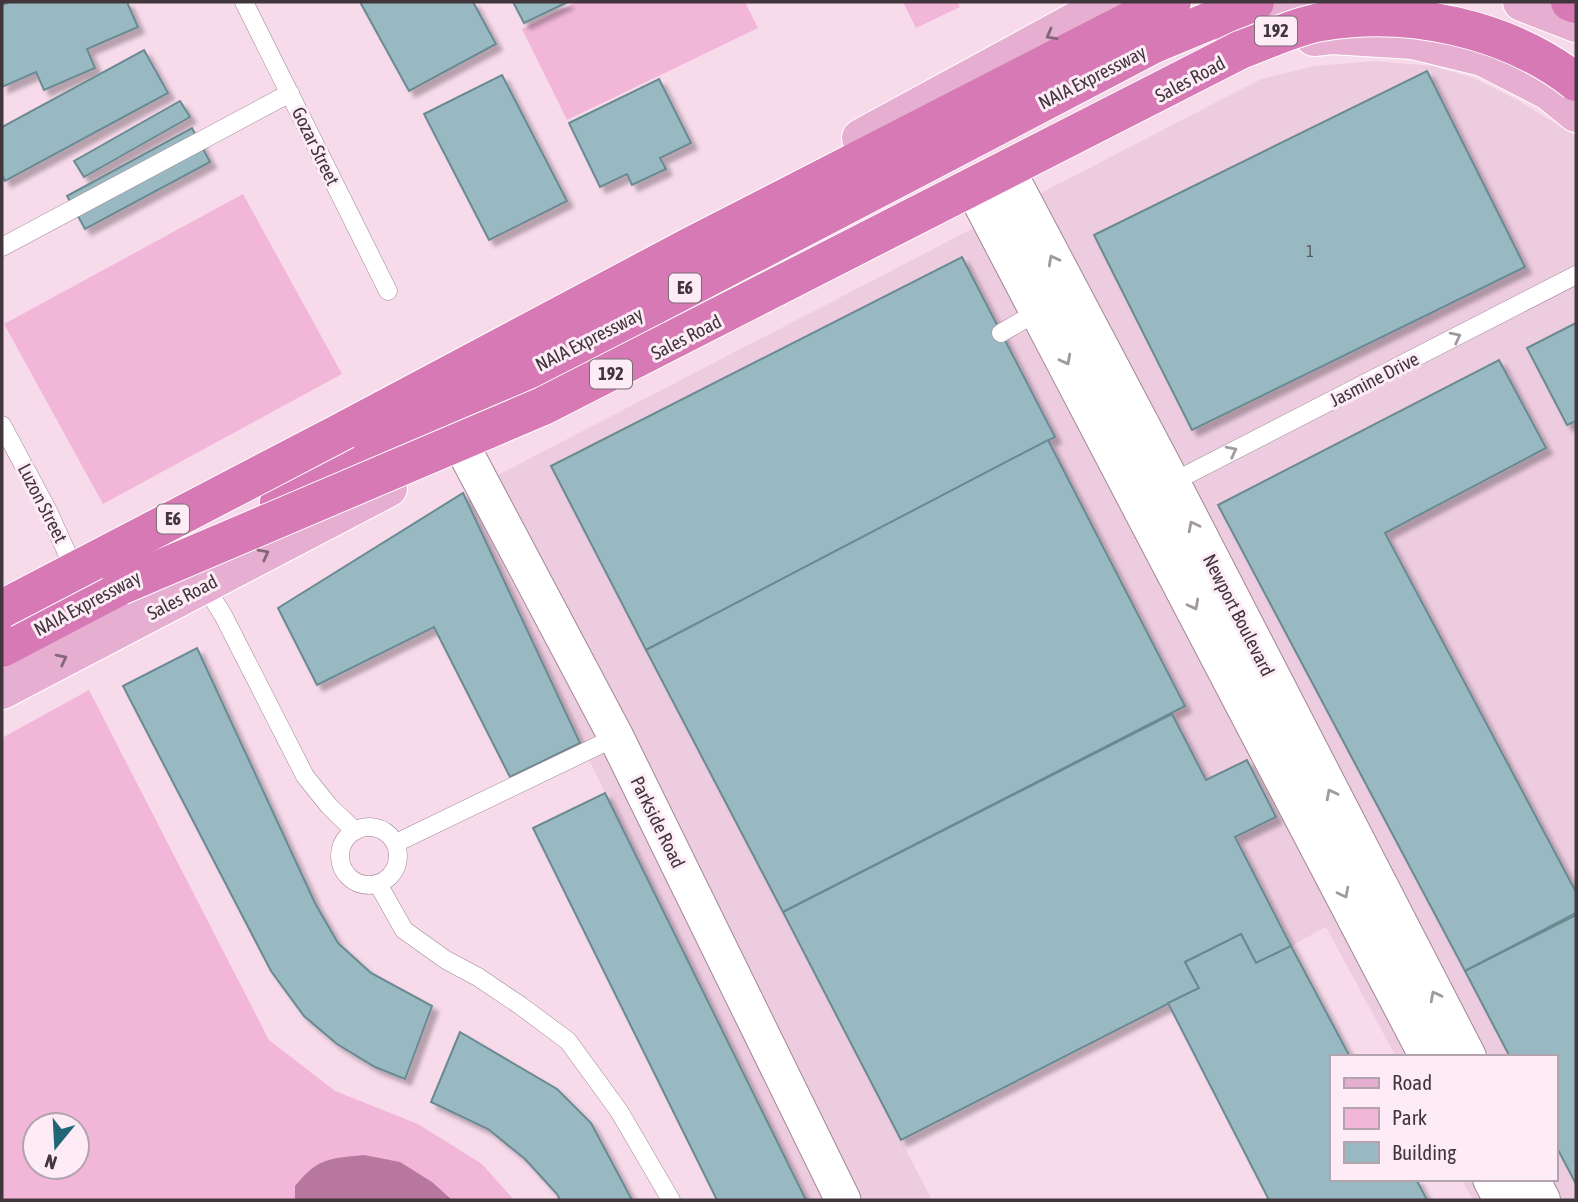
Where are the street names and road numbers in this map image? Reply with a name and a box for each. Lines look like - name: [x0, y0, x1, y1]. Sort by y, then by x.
- road number: 192: [1255, 16, 1297, 46]
- street label: NAIA Expressway: [1035, 40, 1150, 113]
- street label: Sales Road: [1151, 51, 1229, 107]
- street label: Gozar Street: [288, 103, 344, 189]
- road number: E6: [669, 274, 701, 302]
- street label: NAIA Expressway: [532, 302, 647, 375]
- street label: Sales Road: [647, 310, 725, 364]
- street label: Jasmine Drive: [1326, 347, 1422, 411]
- road number: 192: [590, 360, 632, 388]
- street label: Luzon Street: [14, 460, 72, 546]
- road number: E6: [157, 504, 189, 534]
- street label: Newport Boulevard: [1199, 550, 1279, 680]
- street label: NAIA Expressway: [30, 566, 144, 640]
- street label: Sales Road: [143, 570, 221, 624]
- street label: Parkside Road: [626, 773, 690, 871]

